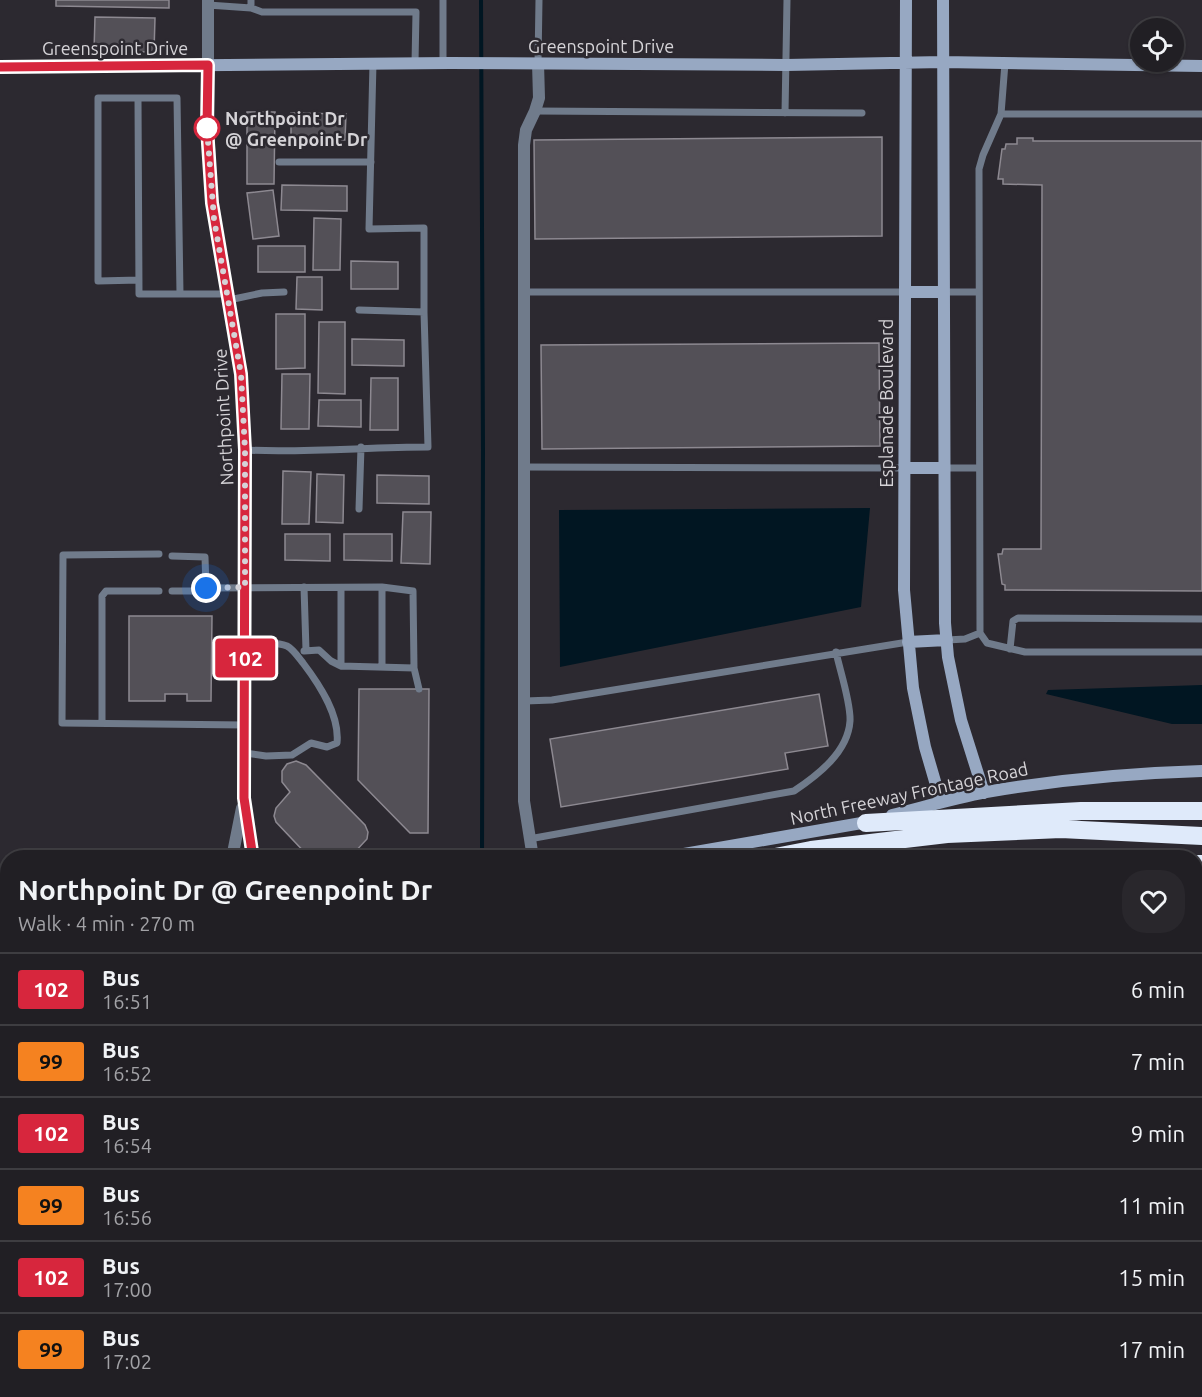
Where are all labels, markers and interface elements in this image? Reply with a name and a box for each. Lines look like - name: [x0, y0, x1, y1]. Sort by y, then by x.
- map controls: [1130, 18, 1184, 72]
- button: locate: [1130, 18, 1184, 72]
- street label: Greenspoint Drive: [528, 36, 674, 56]
- street label: Greenspoint Drive: [42, 38, 188, 58]
- place label: Northpoint Dr @ Greenpoint Dr: [225, 108, 368, 149]
- marker: Northpoint Dr @ Greenpoint Dr: [194, 115, 220, 141]
- street label: Esplanade Boulevard: [876, 319, 896, 487]
- street label: Northpoint Drive: [209, 348, 237, 486]
- your location: [191, 573, 221, 603]
- line badge: 102: [210, 638, 280, 678]
- text: 102: [227, 646, 263, 670]
- street label: North Freeway Frontage Road: [788, 758, 1030, 828]
- button: heart: [1122, 870, 1185, 933]
- text: Northpoint Dr @ Greenpoint Dr: [18, 874, 432, 905]
- text: Walk · 4 min · 270 m: [18, 912, 195, 935]
- text: Bus: [102, 965, 140, 990]
- text: 102: [33, 977, 69, 1001]
- text: 6 min: [1131, 977, 1185, 1002]
- text: 16:51: [102, 990, 152, 1013]
- text: Bus: [102, 1037, 140, 1062]
- text: 99: [39, 1049, 63, 1073]
- text: 7 min: [1131, 1049, 1185, 1074]
- text: 16:52: [102, 1062, 152, 1085]
- text: Bus: [102, 1109, 140, 1134]
- text: 102: [33, 1121, 69, 1145]
- text: 9 min: [1131, 1121, 1185, 1146]
- text: 16:54: [102, 1134, 152, 1157]
- text: Bus: [102, 1181, 140, 1206]
- text: 99: [39, 1193, 63, 1217]
- text: 11 min: [1118, 1193, 1185, 1218]
- text: 16:56: [102, 1206, 152, 1229]
- text: Bus: [102, 1253, 140, 1278]
- text: 102: [33, 1265, 69, 1289]
- text: 15 min: [1118, 1265, 1185, 1290]
- text: 17:00: [102, 1278, 152, 1301]
- text: Bus: [102, 1325, 140, 1350]
- text: 99: [39, 1337, 63, 1361]
- text: 17 min: [1118, 1337, 1185, 1362]
- text: 17:02: [102, 1350, 152, 1373]

